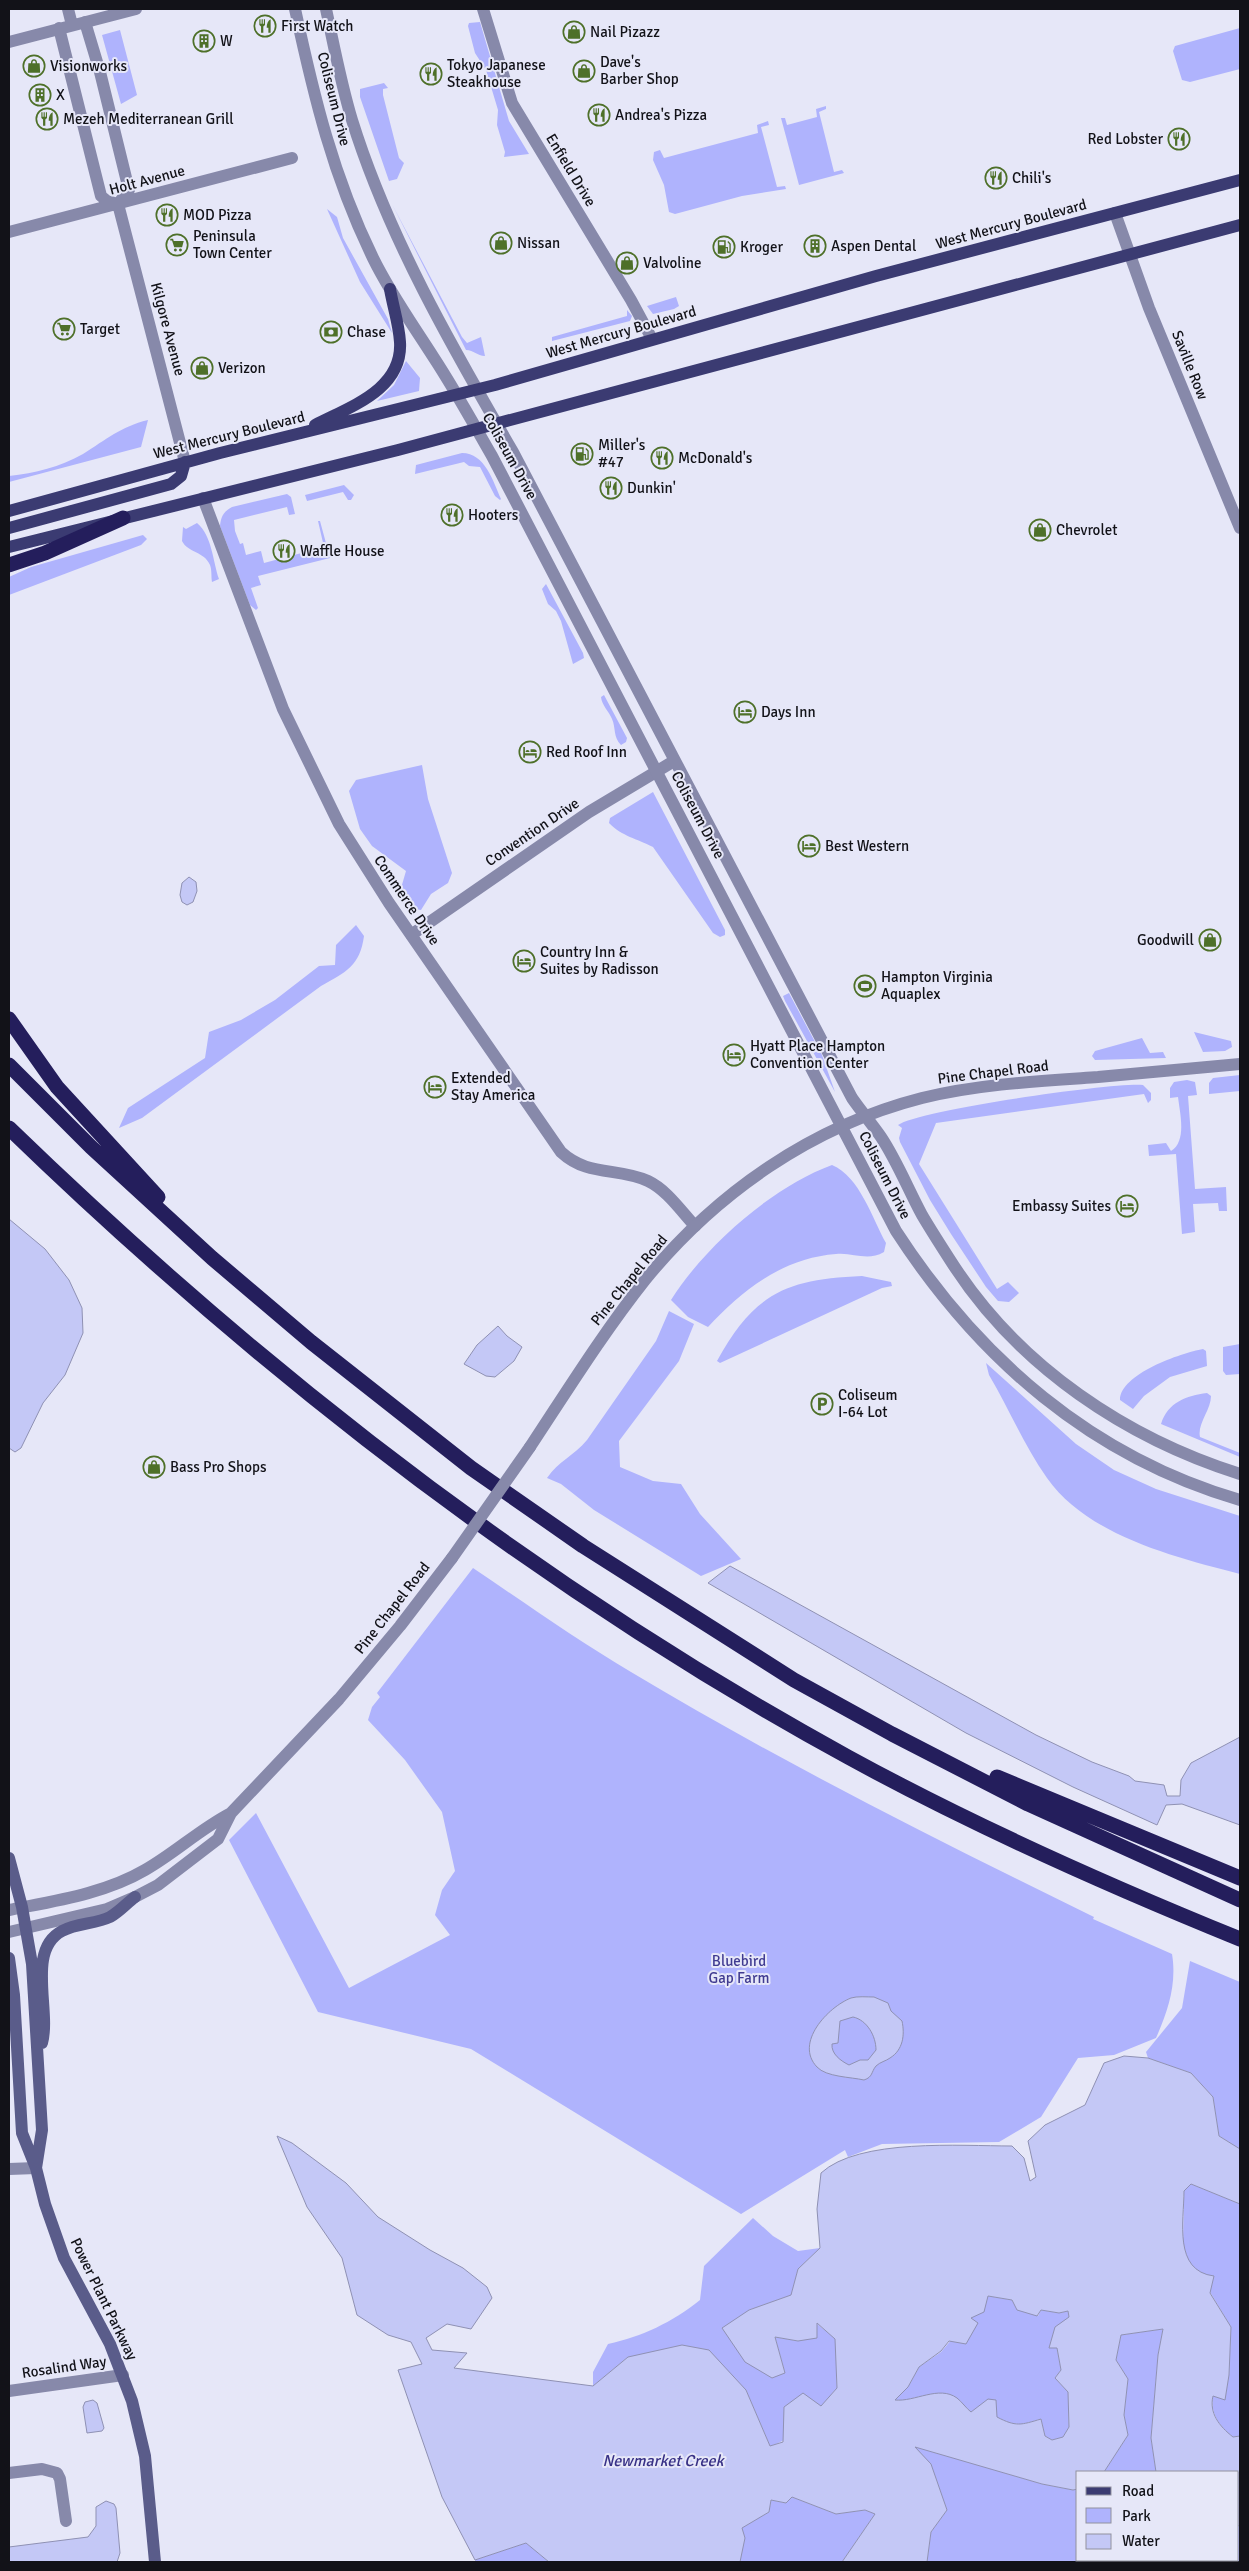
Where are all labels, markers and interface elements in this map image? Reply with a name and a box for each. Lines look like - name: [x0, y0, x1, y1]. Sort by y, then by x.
- restaurant icon: First Watch: [253, 14, 277, 38]
- place label: First Watch: [281, 17, 354, 35]
- shop icon: Nail Pizazz: [562, 20, 586, 44]
- place label: Nail Pizazz: [590, 23, 660, 41]
- building icon: W: [192, 29, 216, 53]
- place label: W: [220, 32, 233, 50]
- street label: Coliseum Drive: [314, 50, 354, 148]
- place label: Dave's Barber Shop: [600, 53, 679, 88]
- shop icon: Visionworks: [22, 54, 46, 78]
- place label: Tokyo Japanese Steakhouse: [447, 56, 546, 91]
- place label: Visionworks: [50, 57, 128, 75]
- shop icon: Dave's Barber Shop: [572, 59, 596, 83]
- restaurant icon: Tokyo Japanese Steakhouse: [419, 62, 443, 86]
- building icon: X: [28, 83, 52, 107]
- place label: X: [56, 86, 65, 104]
- restaurant icon: Andrea's Pizza: [587, 103, 611, 127]
- place label: Andrea's Pizza: [615, 106, 707, 124]
- restaurant icon: Mezeh Mediterranean Grill: [35, 107, 59, 131]
- place label: Mezeh Mediterranean Grill: [63, 110, 234, 128]
- restaurant icon: Red Lobster: [1167, 127, 1191, 151]
- street label: Enfield Drive: [542, 130, 600, 210]
- place label: Red Lobster: [1088, 130, 1163, 148]
- street label: Holt Avenue: [107, 161, 187, 199]
- restaurant icon: Chili's: [984, 166, 1008, 190]
- place label: Chili's: [1012, 169, 1052, 187]
- street label: West Mercury Boulevard: [934, 195, 1088, 253]
- restaurant icon: MOD Pizza: [155, 203, 179, 227]
- place label: MOD Pizza: [183, 206, 252, 224]
- place label: Peninsula Town Center: [193, 227, 272, 262]
- shop icon: Nissan: [489, 231, 513, 255]
- supermarket icon: Peninsula Town Center: [165, 233, 189, 257]
- place label: Nissan: [517, 234, 560, 252]
- building icon: Aspen Dental: [803, 234, 827, 258]
- fuel station icon: Kroger: [712, 235, 736, 259]
- place label: Aspen Dental: [831, 237, 916, 255]
- place label: Kroger: [740, 238, 783, 256]
- shop icon: Valvoline: [615, 251, 639, 275]
- place label: Valvoline: [643, 254, 701, 272]
- street label: Kilgore Avenue: [147, 280, 189, 378]
- street label: West Mercury Boulevard: [544, 302, 698, 362]
- supermarket icon: Target: [52, 317, 76, 341]
- place label: Target: [80, 320, 120, 338]
- bank icon: Chase: [319, 320, 343, 344]
- place label: Chase: [347, 323, 386, 341]
- street label: Saville Row: [1168, 328, 1212, 402]
- shop icon: Verizon: [190, 356, 214, 380]
- place label: Verizon: [218, 359, 266, 377]
- street label: West Mercury Boulevard: [151, 407, 307, 463]
- street label: Coliseum Drive: [479, 410, 541, 502]
- place label: Miller's #47: [598, 436, 646, 471]
- fuel station icon: Miller's #47: [570, 442, 594, 466]
- restaurant icon: McDonald's: [650, 446, 674, 470]
- place label: McDonald's: [678, 449, 753, 467]
- restaurant icon: Dunkin': [599, 476, 623, 500]
- place label: Dunkin': [627, 479, 676, 497]
- restaurant icon: Hooters: [440, 503, 464, 527]
- place label: Hooters: [468, 506, 519, 524]
- shop icon: Chevrolet: [1028, 518, 1052, 542]
- place label: Chevrolet: [1056, 521, 1117, 539]
- restaurant icon: Waffle House: [272, 539, 296, 563]
- place label: Waffle House: [300, 542, 385, 560]
- hotel icon: Days Inn: [733, 700, 757, 724]
- place label: Days Inn: [761, 703, 816, 721]
- hotel icon: Red Roof Inn: [518, 740, 542, 764]
- place label: Red Roof Inn: [546, 743, 627, 761]
- street label: Coliseum Drive: [667, 768, 729, 862]
- street label: Convention Drive: [482, 794, 582, 870]
- hotel icon: Best Western: [797, 834, 821, 858]
- place label: Best Western: [825, 837, 909, 855]
- street label: Commerce Drive: [370, 852, 444, 948]
- shop icon: Goodwill: [1198, 928, 1222, 952]
- place label: Goodwill: [1137, 931, 1194, 949]
- place label: Country Inn & Suites by Radisson: [540, 943, 659, 978]
- hotel icon: Country Inn & Suites by Radisson: [512, 949, 536, 973]
- place label: Hampton Virginia Aquaplex: [881, 968, 993, 1003]
- sports icon: Hampton Virginia Aquaplex: [853, 974, 877, 998]
- place label: Hyatt Place Hampton Convention Center: [750, 1037, 885, 1072]
- hotel icon: Hyatt Place Hampton Convention Center: [722, 1043, 746, 1067]
- street label: Pine Chapel Road: [936, 1056, 1050, 1088]
- place label: Extended Stay America: [451, 1069, 535, 1104]
- hotel icon: Extended Stay America: [423, 1075, 447, 1099]
- street label: Coliseum Drive: [855, 1128, 915, 1222]
- hotel icon: Embassy Suites: [1115, 1194, 1139, 1218]
- place label: Embassy Suites: [1012, 1197, 1111, 1215]
- street label: Pine Chapel Road: [587, 1231, 671, 1329]
- place label: Coliseum I-64 Lot: [838, 1386, 897, 1421]
- parking icon: Coliseum I-64 Lot: [810, 1392, 834, 1416]
- shop icon: Bass Pro Shops: [142, 1455, 166, 1479]
- place label: Bass Pro Shops: [170, 1458, 267, 1476]
- street label: Pine Chapel Road: [351, 1558, 433, 1658]
- park label: Bluebird Gap Farm: [709, 1952, 769, 1987]
- street label: Power Plant Parkway: [67, 2235, 141, 2363]
- street label: Rosalind Way: [21, 2352, 107, 2382]
- water label: Newmarket Creek: [602, 2451, 726, 2471]
- legend: [1076, 2471, 1239, 2561]
- text: Road: [1122, 2482, 1154, 2500]
- text: Park: [1122, 2507, 1151, 2525]
- text: Water: [1122, 2532, 1160, 2550]

